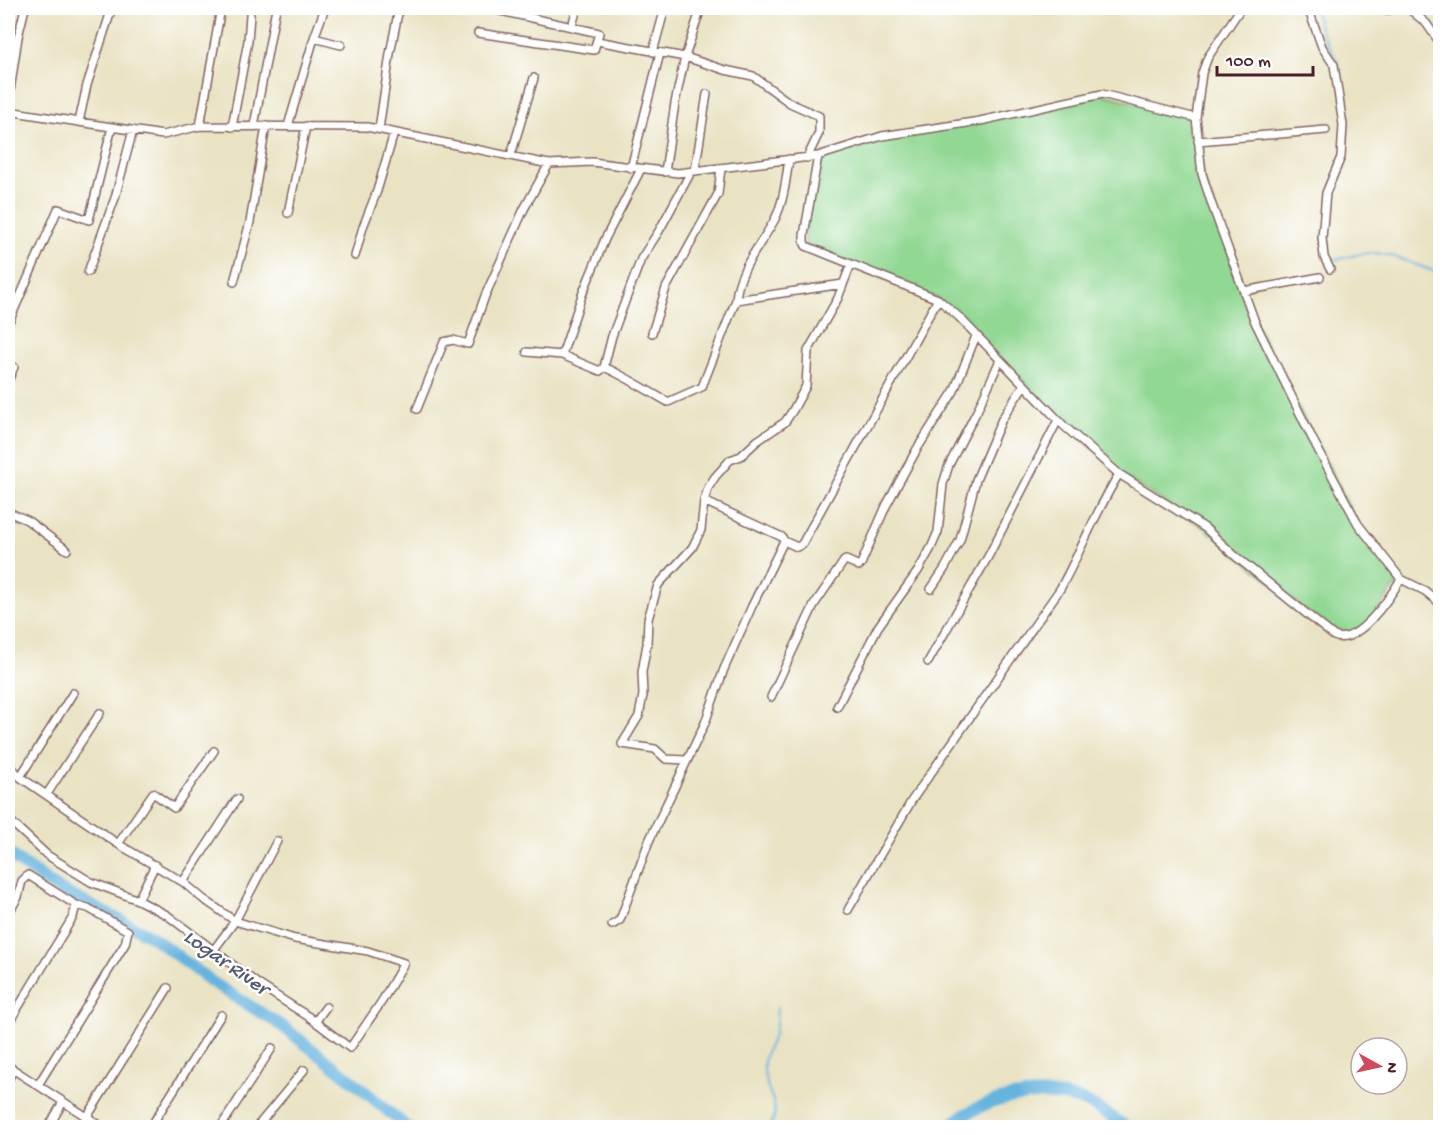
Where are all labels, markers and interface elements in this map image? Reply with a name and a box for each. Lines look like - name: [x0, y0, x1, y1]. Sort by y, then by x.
- scale bar: [1217, 39, 1313, 77]
- text: 100 m: [1225, 52, 1271, 73]
- water label: Logar River: [178, 926, 276, 1005]
- north arrow: [1349, 1036, 1409, 1096]
- text: N: [1380, 1061, 1401, 1075]

